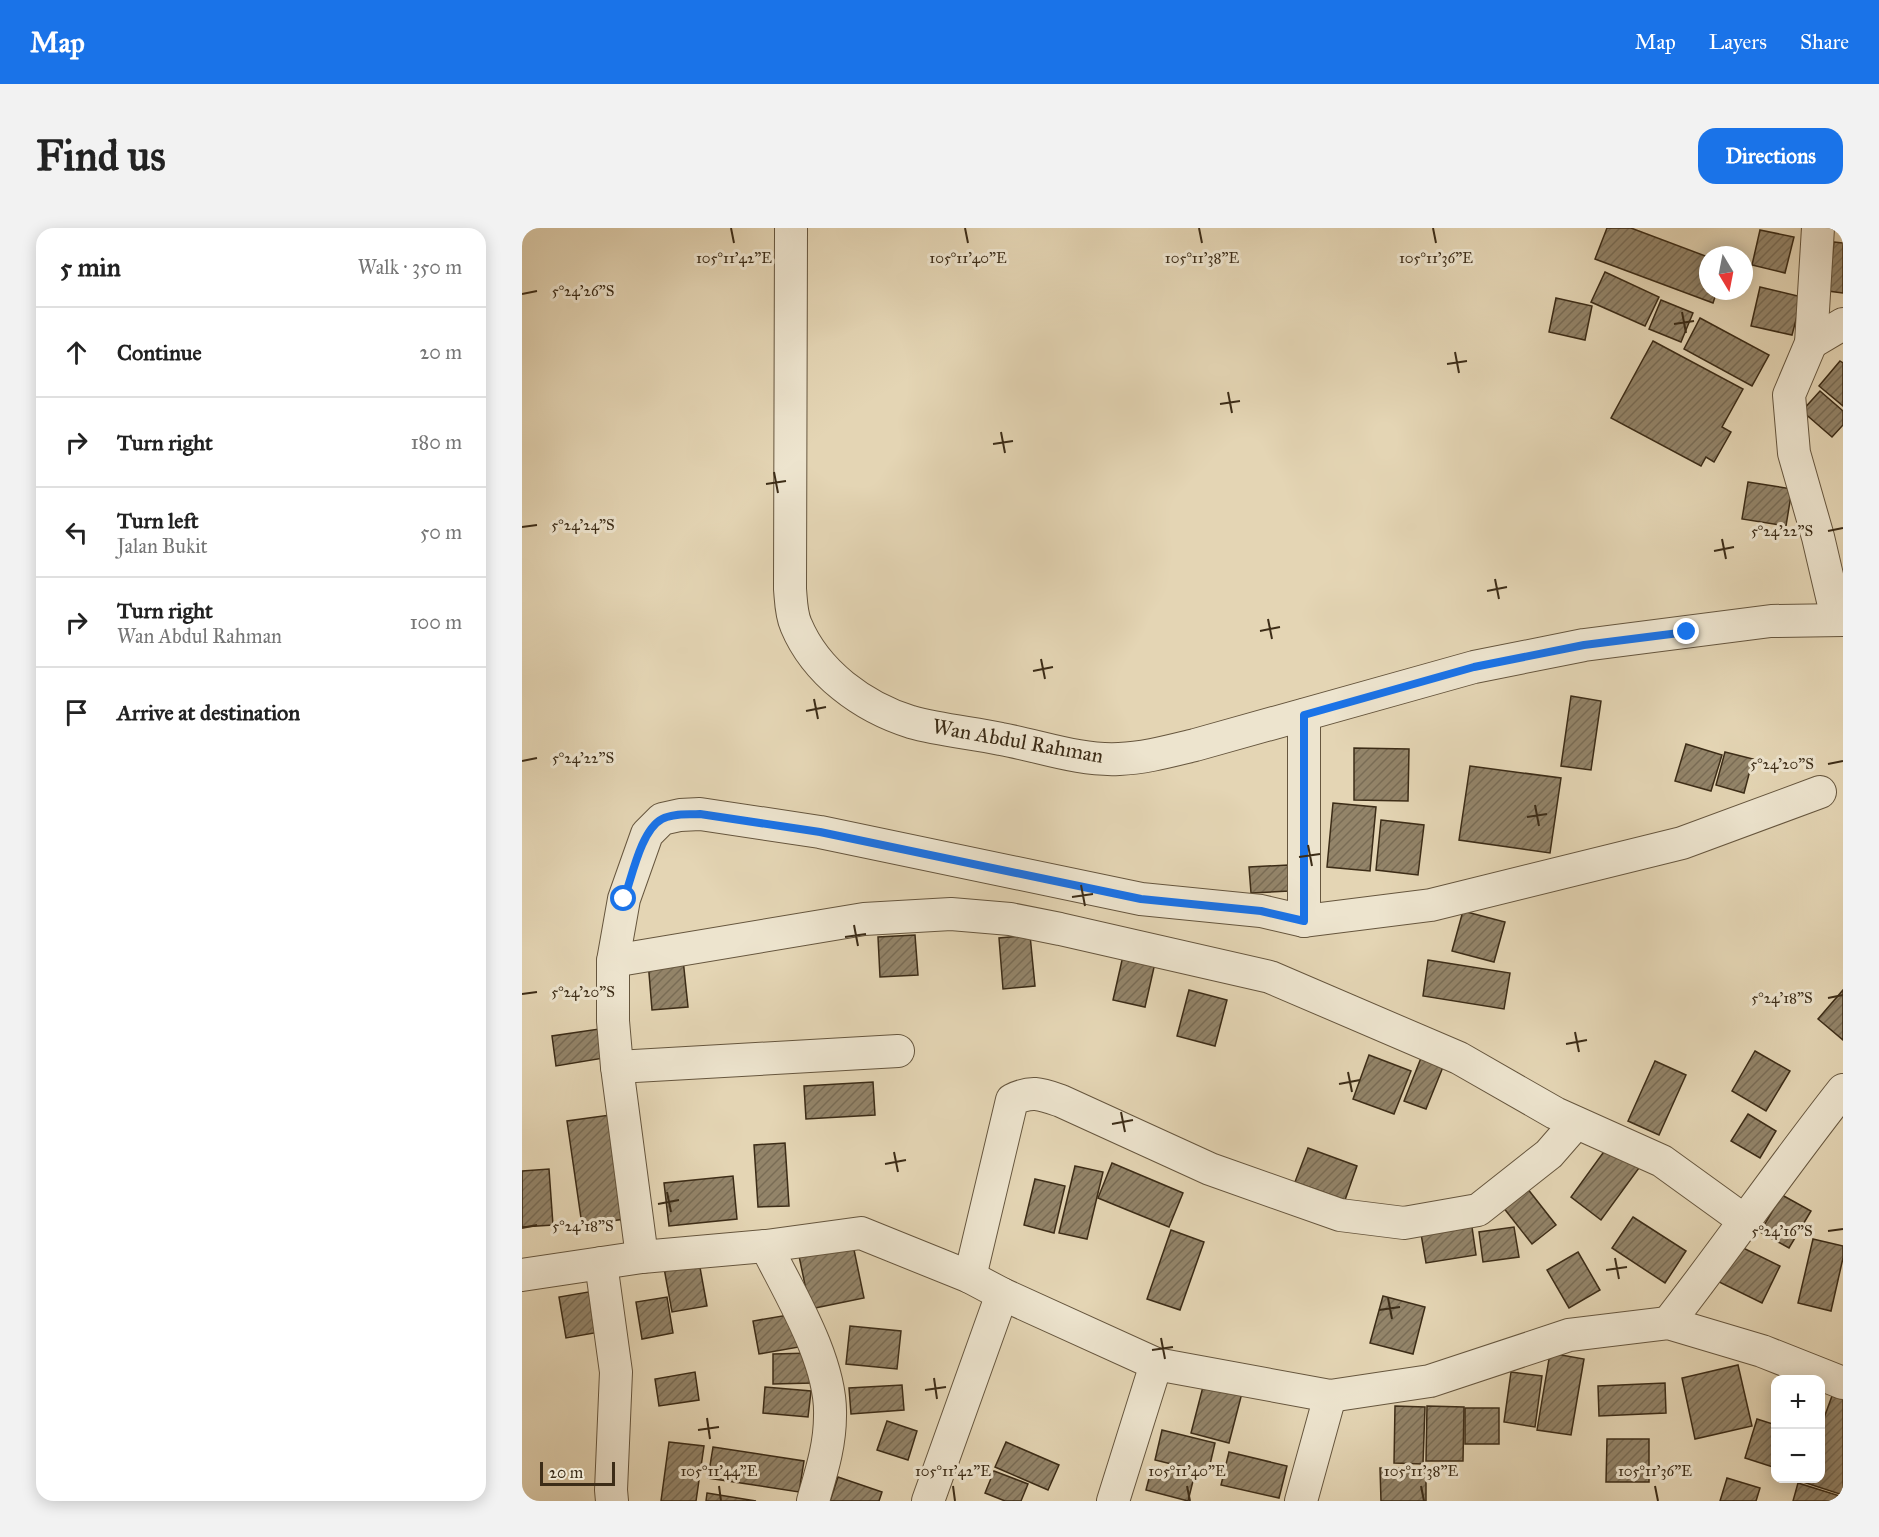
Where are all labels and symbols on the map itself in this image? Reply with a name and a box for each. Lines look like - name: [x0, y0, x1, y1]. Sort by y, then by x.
- north arrow: [1699, 246, 1753, 300]
- text: 105°11'42"E: [696, 249, 772, 267]
- text: 105°11'40"E: [929, 249, 1007, 267]
- text: 105°11'38"E: [1165, 249, 1239, 267]
- text: 105°11'36"E: [1399, 249, 1473, 267]
- text: 5°24'26"S: [552, 282, 614, 300]
- text: 5°24'24"S: [551, 516, 615, 534]
- text: 5°24'22"S: [1751, 522, 1813, 540]
- route end: [1673, 618, 1699, 644]
- street label: Wan Abdul Rahman: [930, 713, 1106, 769]
- text: 5°24'22"S: [552, 749, 614, 767]
- text: 5°24'20"S: [1750, 755, 1814, 773]
- route start: [610, 885, 636, 911]
- text: 5°24'20"S: [551, 983, 615, 1001]
- text: 5°24'18"S: [1751, 989, 1813, 1007]
- text: 5°24'18"S: [552, 1217, 614, 1235]
- text: 5°24'16"S: [1751, 1222, 1813, 1240]
- scale bar: [540, 1459, 615, 1486]
- text: 105°11'44"E: [680, 1462, 758, 1480]
- text: 105°11'42"E: [915, 1462, 991, 1480]
- text: 105°11'40"E: [1148, 1462, 1226, 1480]
- text: 105°11'38"E: [1384, 1462, 1458, 1480]
- text: 105°11'36"E: [1618, 1462, 1692, 1480]

